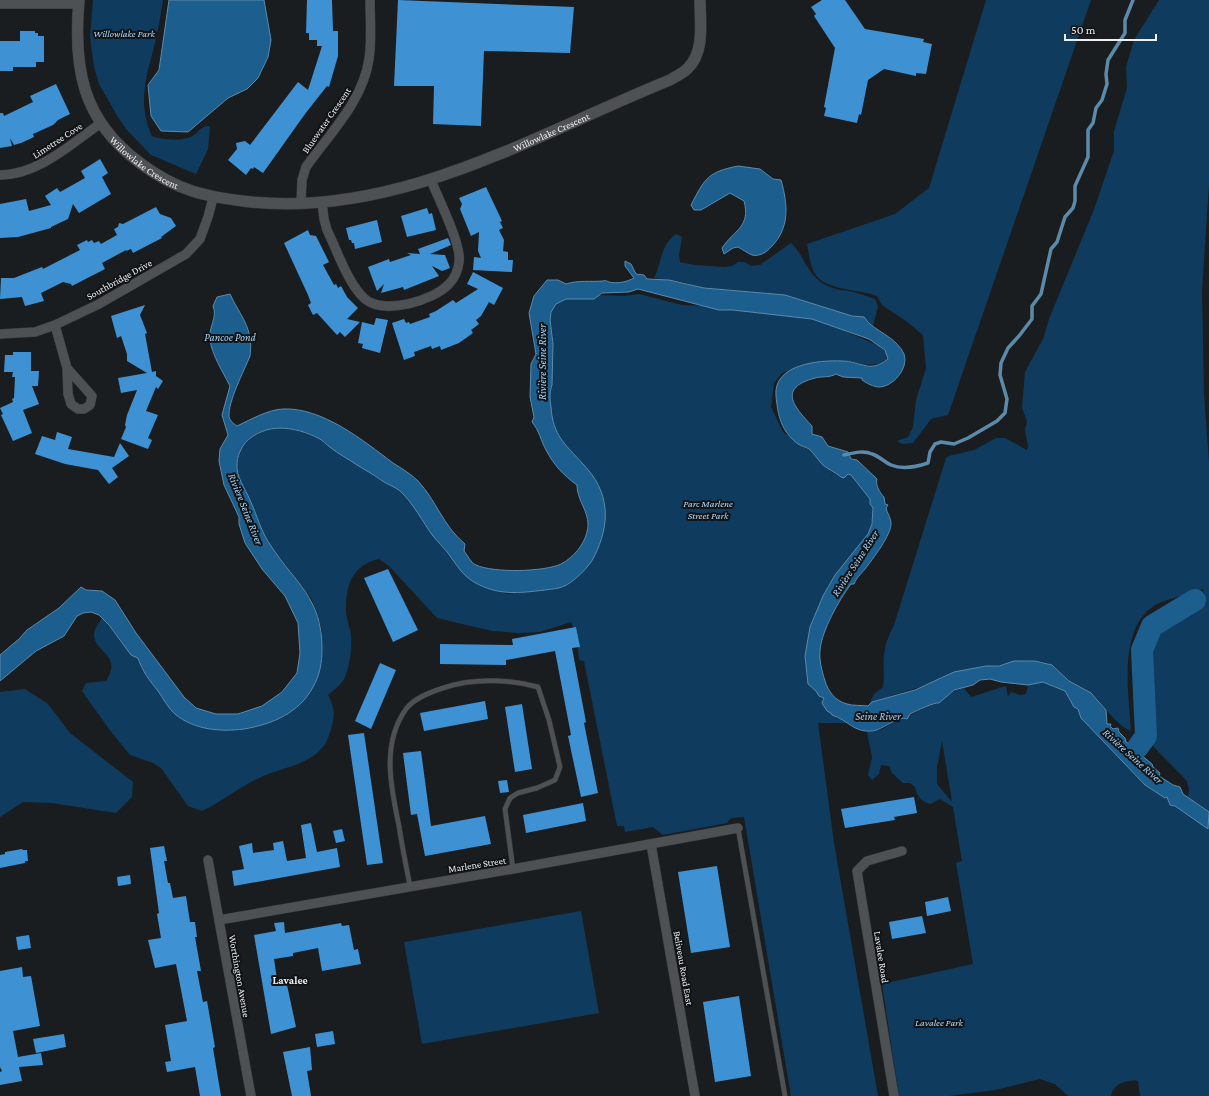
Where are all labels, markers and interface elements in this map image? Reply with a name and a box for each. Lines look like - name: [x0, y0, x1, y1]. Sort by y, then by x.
- scale bar: [1065, 16, 1156, 42]
- text: 50 m: [1071, 23, 1096, 37]
- park label: Willowlake Park: [93, 28, 155, 39]
- street label: Bluewater Crescent: [300, 85, 354, 155]
- street label: Willowlake Crescent: [512, 110, 592, 154]
- street label: Limetree Cove: [30, 120, 85, 161]
- street label: Willowlake Crescent: [108, 134, 181, 192]
- street label: Southbridge Drive: [85, 257, 154, 302]
- water label: Rivière Seine River: [536, 323, 548, 400]
- water label: Pancoe Pond: [204, 331, 257, 343]
- water label: Rivière Seine River: [226, 471, 266, 548]
- park label: Parc Marlene Street Park: [683, 498, 733, 521]
- water label: Rivière Seine River: [829, 527, 881, 598]
- water label: Seine River: [855, 710, 902, 722]
- water label: Rivière Seine River: [1101, 726, 1166, 787]
- street label: Marlene Street: [447, 854, 508, 875]
- street label: Beliveau Road East: [672, 930, 696, 1007]
- street label: Lavalee Road: [872, 930, 891, 984]
- street label: Worthington Avenue: [227, 934, 252, 1019]
- district label: Lavalee: [272, 974, 308, 986]
- park label: Lavalee Park: [915, 1017, 964, 1028]

